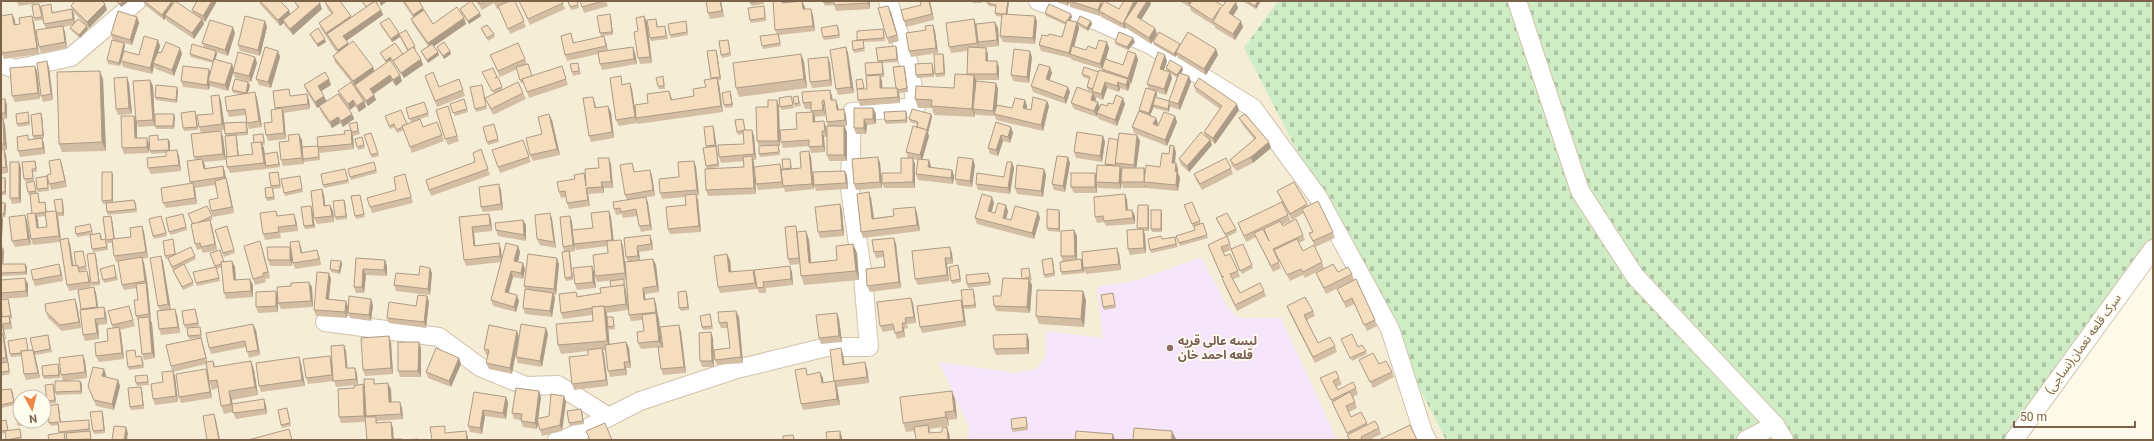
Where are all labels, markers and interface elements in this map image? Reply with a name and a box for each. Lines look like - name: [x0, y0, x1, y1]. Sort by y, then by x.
- street label: سرک قلعه نعمان(نساجی): [2042, 291, 2124, 397]
- place label: لیسه عالی قریه قلعه احمد خان: [1178, 334, 1257, 362]
- marker: لیسه عالی قریه قلعه احمد خان: [1165, 343, 1175, 353]
- north arrow: [12, 389, 52, 429]
- scale bar: [2014, 403, 2135, 429]
- text: 50 m: [2020, 410, 2047, 424]
- text: N: [28, 412, 38, 425]

